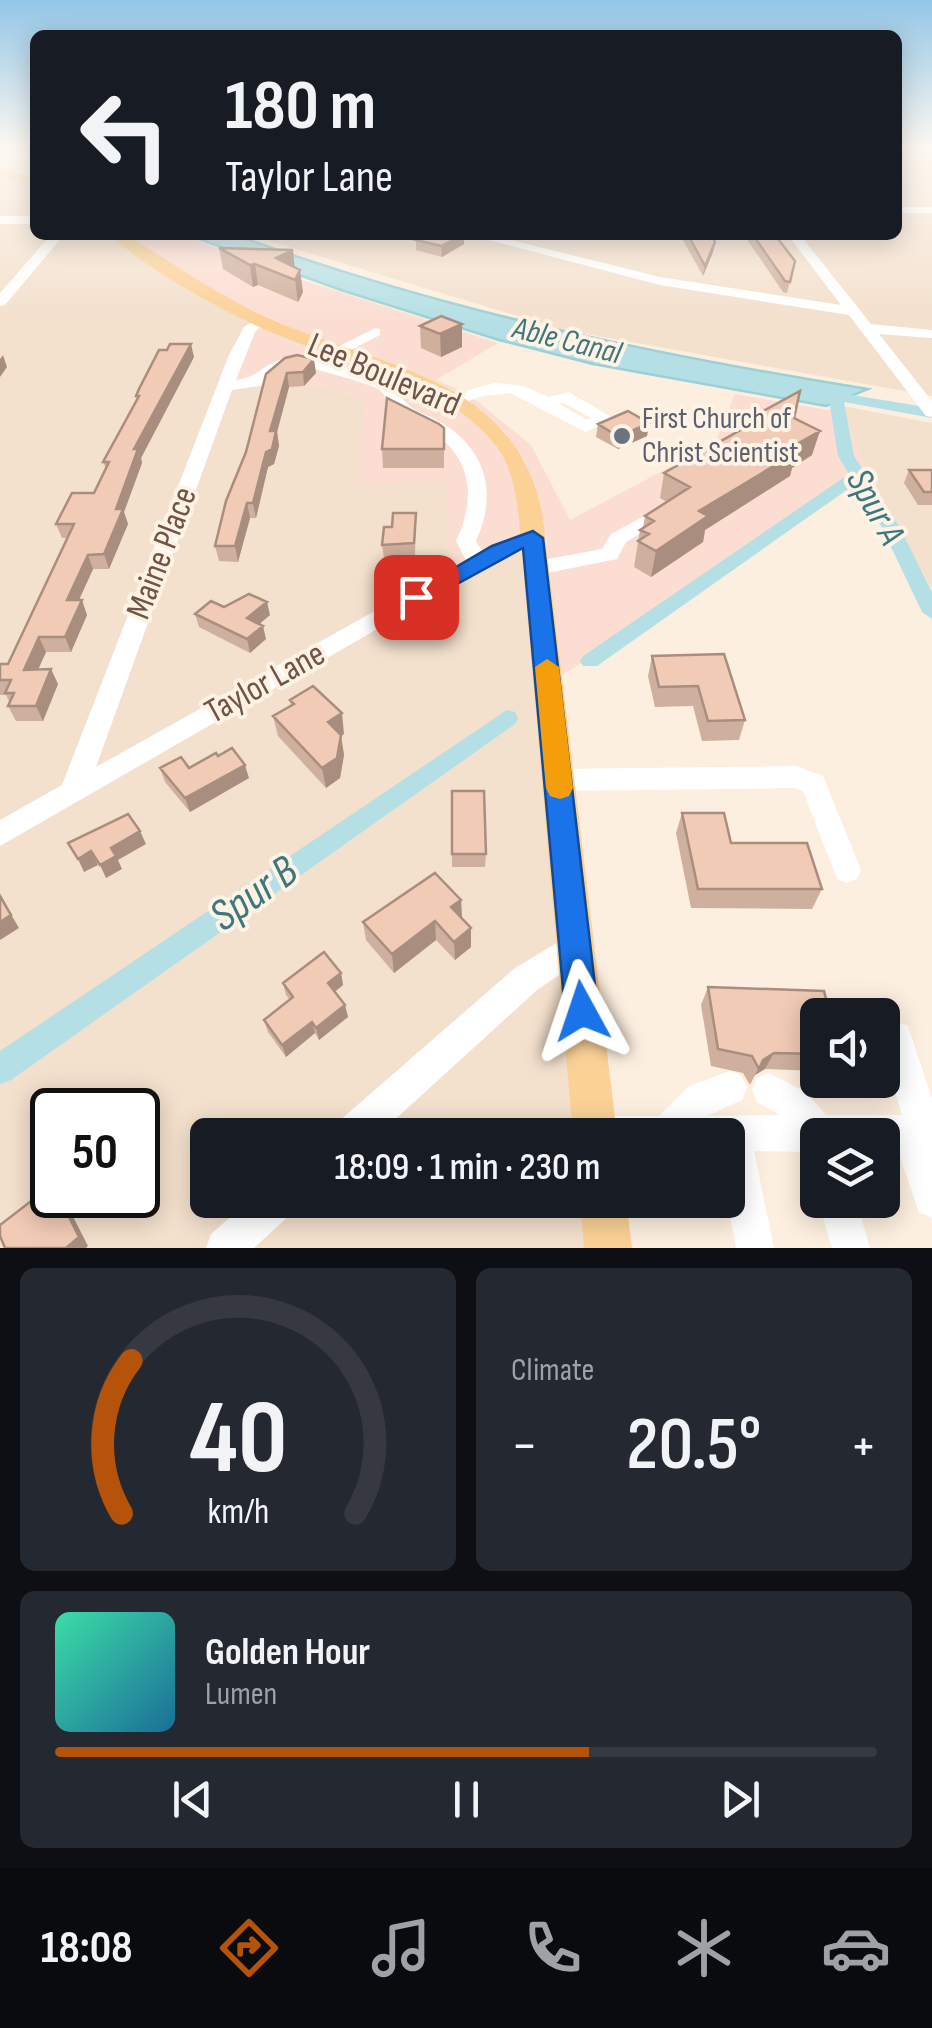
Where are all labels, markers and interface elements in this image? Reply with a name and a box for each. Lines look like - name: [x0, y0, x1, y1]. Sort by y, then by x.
- text: 180 m: [225, 65, 376, 149]
- icon: left: [60, 70, 190, 200]
- text: Taylor Lane: [225, 150, 393, 205]
- water label: Able Canal: [507, 308, 626, 374]
- street label: Lee Boulevard: [301, 324, 467, 426]
- place label: First Church of Christ Scientist: [642, 401, 798, 471]
- marker: First Church of Christ Scientist: [611, 425, 633, 447]
- water label: Spur A: [836, 461, 914, 553]
- street label: Maine Place: [117, 481, 207, 625]
- pin: [374, 555, 459, 640]
- icon: arrive: [389, 570, 444, 625]
- street label: Taylor Lane: [197, 632, 333, 734]
- water label: Spur B: [199, 844, 309, 944]
- position arrow: [530, 959, 634, 1063]
- map controls: [800, 998, 900, 1218]
- button: sound: [800, 998, 900, 1098]
- speed limit sign: 50: [30, 1088, 160, 1218]
- button: layers: [800, 1118, 900, 1218]
- text: 18:09 · 1 min · 230 m: [335, 1145, 600, 1190]
- text: Climate: [511, 1351, 594, 1390]
- text: 40: [189, 1377, 287, 1502]
- text: 20.5°: [626, 1400, 762, 1491]
- text: −: [511, 1413, 538, 1480]
- text: +: [850, 1413, 877, 1480]
- text: km/h: [207, 1491, 269, 1534]
- text: Golden Hour: [205, 1630, 370, 1675]
- text: Lumen: [205, 1675, 277, 1714]
- icon: previous: [165, 1772, 220, 1827]
- icon: pause: [439, 1772, 494, 1827]
- icon: next: [713, 1772, 768, 1827]
- icon: directions: [214, 1913, 284, 1983]
- icon: music: [366, 1913, 436, 1983]
- icon: phone: [518, 1913, 588, 1983]
- icon: climate: [669, 1913, 739, 1983]
- icon: car: [821, 1913, 891, 1983]
- text: 18:08: [41, 1921, 132, 1976]

